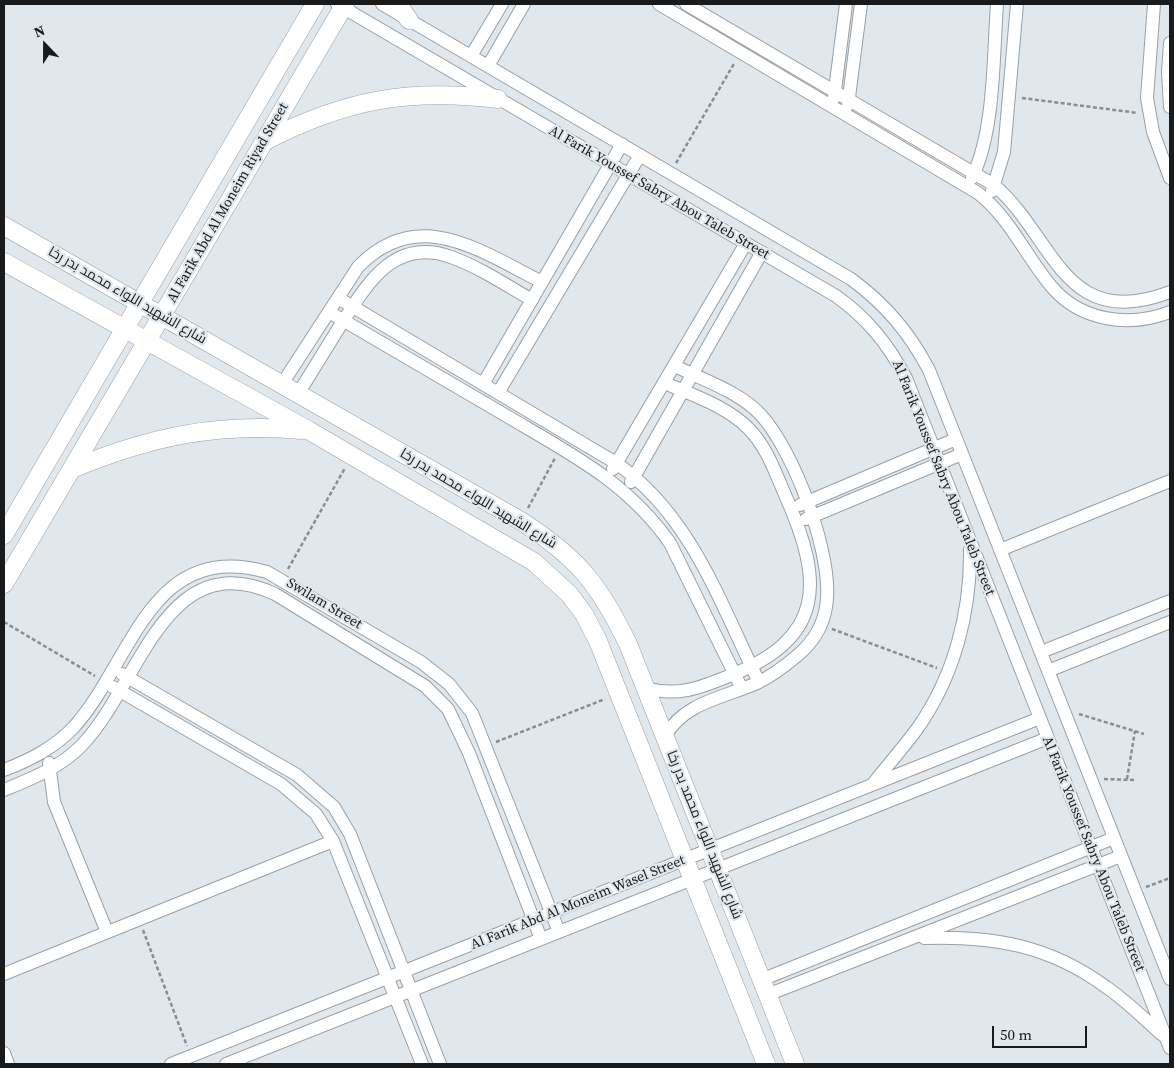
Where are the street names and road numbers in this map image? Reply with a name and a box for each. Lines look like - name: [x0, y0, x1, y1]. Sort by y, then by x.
- street label: Al Farik Abd Al Moneim Riyad Street: [164, 100, 292, 306]
- street label: Al Farik Youssef Sabry Abou Taleb Street: [546, 123, 772, 263]
- street label: شارع الشهيد اللواء محمد بدر رخا: [45, 244, 209, 348]
- street label: Al Farik Youssef Sabry Abou Taleb Street: [888, 358, 998, 598]
- street label: شارع الشهيد اللواء محمد بدر رخا: [396, 445, 560, 553]
- street label: Swilam Street: [283, 575, 365, 633]
- street label: Al Farik Youssef Sabry Abou Taleb Street: [1038, 734, 1148, 974]
- street label: شارع الشهيد اللواء محمد بدر رخا: [662, 748, 746, 922]
- street label: Al Farik Abd Al Moneim Wasel Street: [468, 852, 688, 954]

